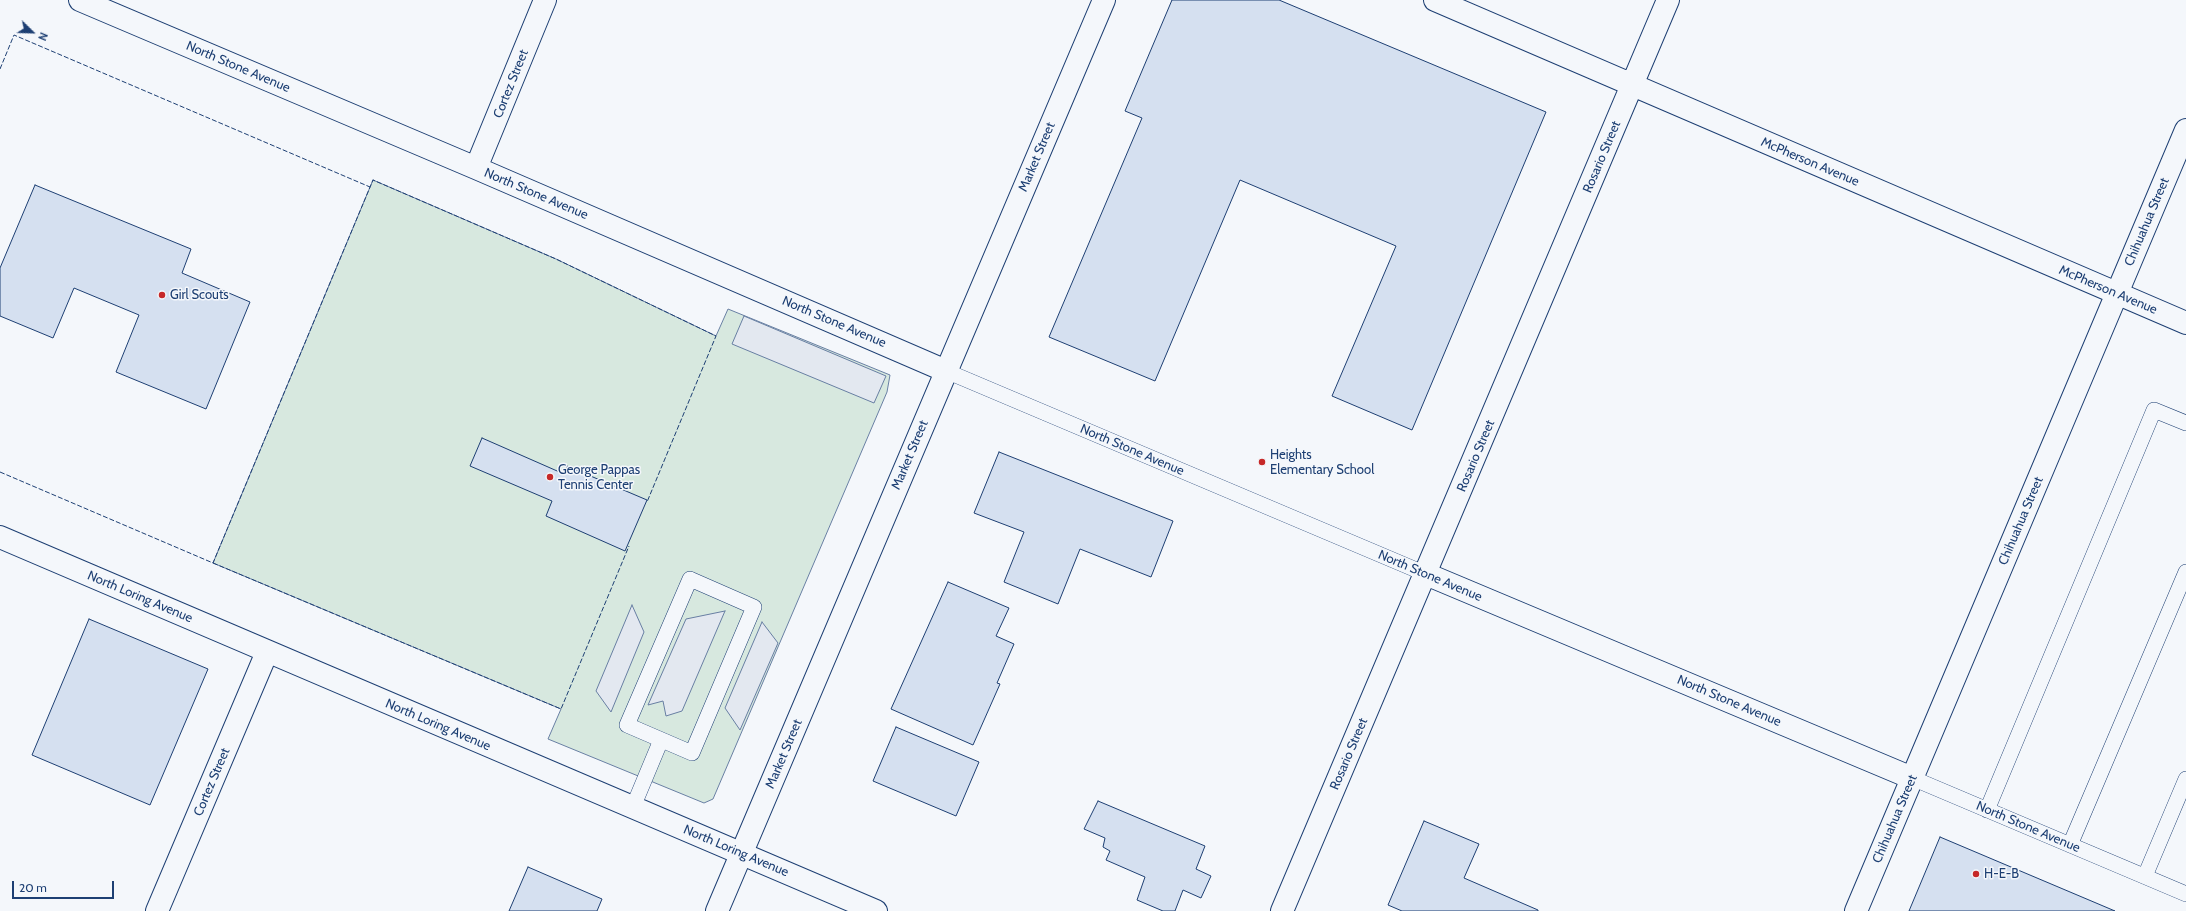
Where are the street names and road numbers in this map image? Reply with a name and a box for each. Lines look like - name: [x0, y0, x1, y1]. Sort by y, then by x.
- street label: North Stone Avenue: [184, 38, 292, 96]
- street label: Cortez Street: [490, 47, 532, 121]
- street label: Rosario Street: [1580, 119, 1624, 195]
- street label: Market Street: [1015, 120, 1059, 194]
- street label: McPherson Avenue: [1758, 134, 1862, 190]
- street label: North Stone Avenue: [482, 165, 590, 223]
- street label: Chihuahua Street: [2121, 176, 2173, 268]
- street label: McPherson Avenue: [2056, 262, 2160, 318]
- street label: North Stone Avenue: [780, 293, 888, 351]
- street label: Market Street: [888, 418, 932, 492]
- street label: Rosario Street: [1454, 418, 1498, 494]
- street label: North Stone Avenue: [1078, 421, 1186, 479]
- street label: Chihuahua Street: [1995, 475, 2047, 567]
- street label: North Stone Avenue: [1376, 547, 1484, 605]
- street label: North Loring Avenue: [85, 568, 195, 626]
- street label: North Stone Avenue: [1675, 672, 1783, 730]
- street label: North Loring Avenue: [383, 696, 493, 754]
- street label: Rosario Street: [1327, 716, 1371, 792]
- street label: Market Street: [762, 717, 806, 791]
- street label: Cortez Street: [191, 746, 233, 818]
- street label: Chihuahua Street: [1869, 773, 1921, 865]
- street label: North Stone Avenue: [1974, 798, 2082, 856]
- street label: North Loring Avenue: [681, 822, 791, 880]

